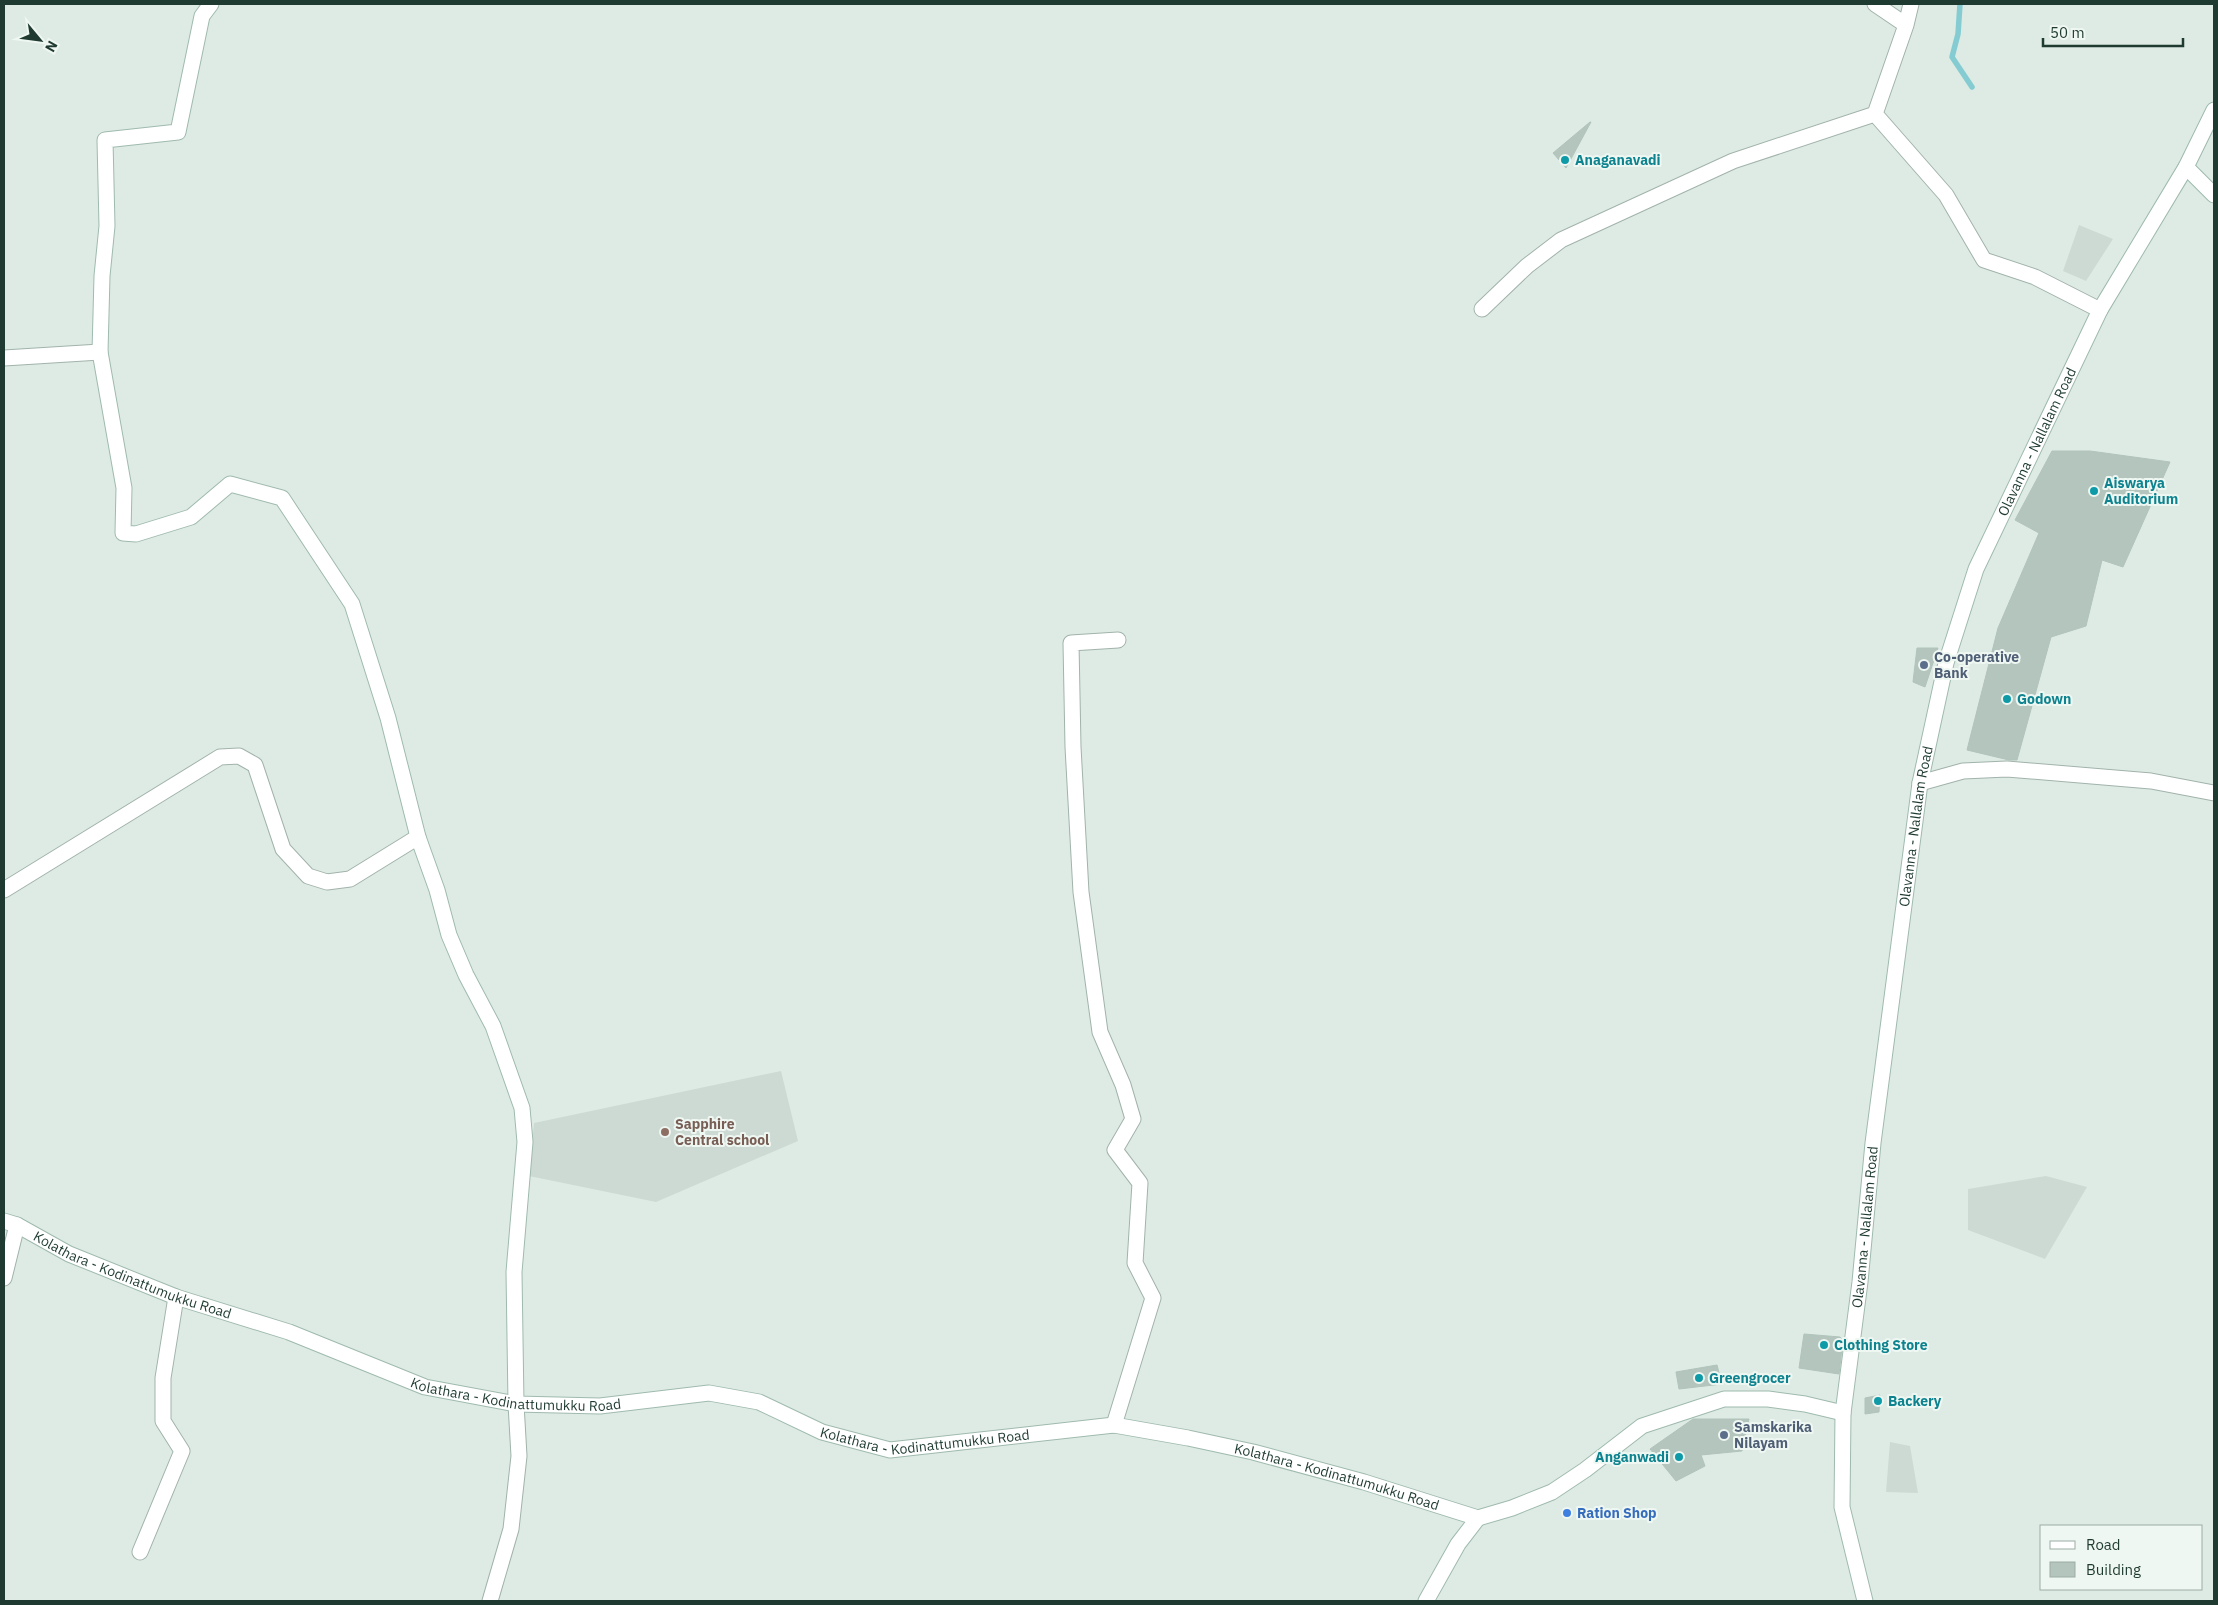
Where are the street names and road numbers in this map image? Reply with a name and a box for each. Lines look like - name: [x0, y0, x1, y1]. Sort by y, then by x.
- street label: Olavanna - Nallalam Road: [1994, 365, 2080, 519]
- street label: Olavanna - Nallalam Road: [1895, 744, 1937, 908]
- street label: Olavanna - Nallalam Road: [1848, 1145, 1882, 1309]
- street label: Kolathara - Kodinattumukku Road: [30, 1227, 234, 1323]
- street label: Kolathara - Kodinattumukku Road: [408, 1373, 622, 1415]
- street label: Kolathara - Kodinattumukku Road: [818, 1423, 1030, 1459]
- street label: Kolathara - Kodinattumukku Road: [1233, 1439, 1441, 1514]

